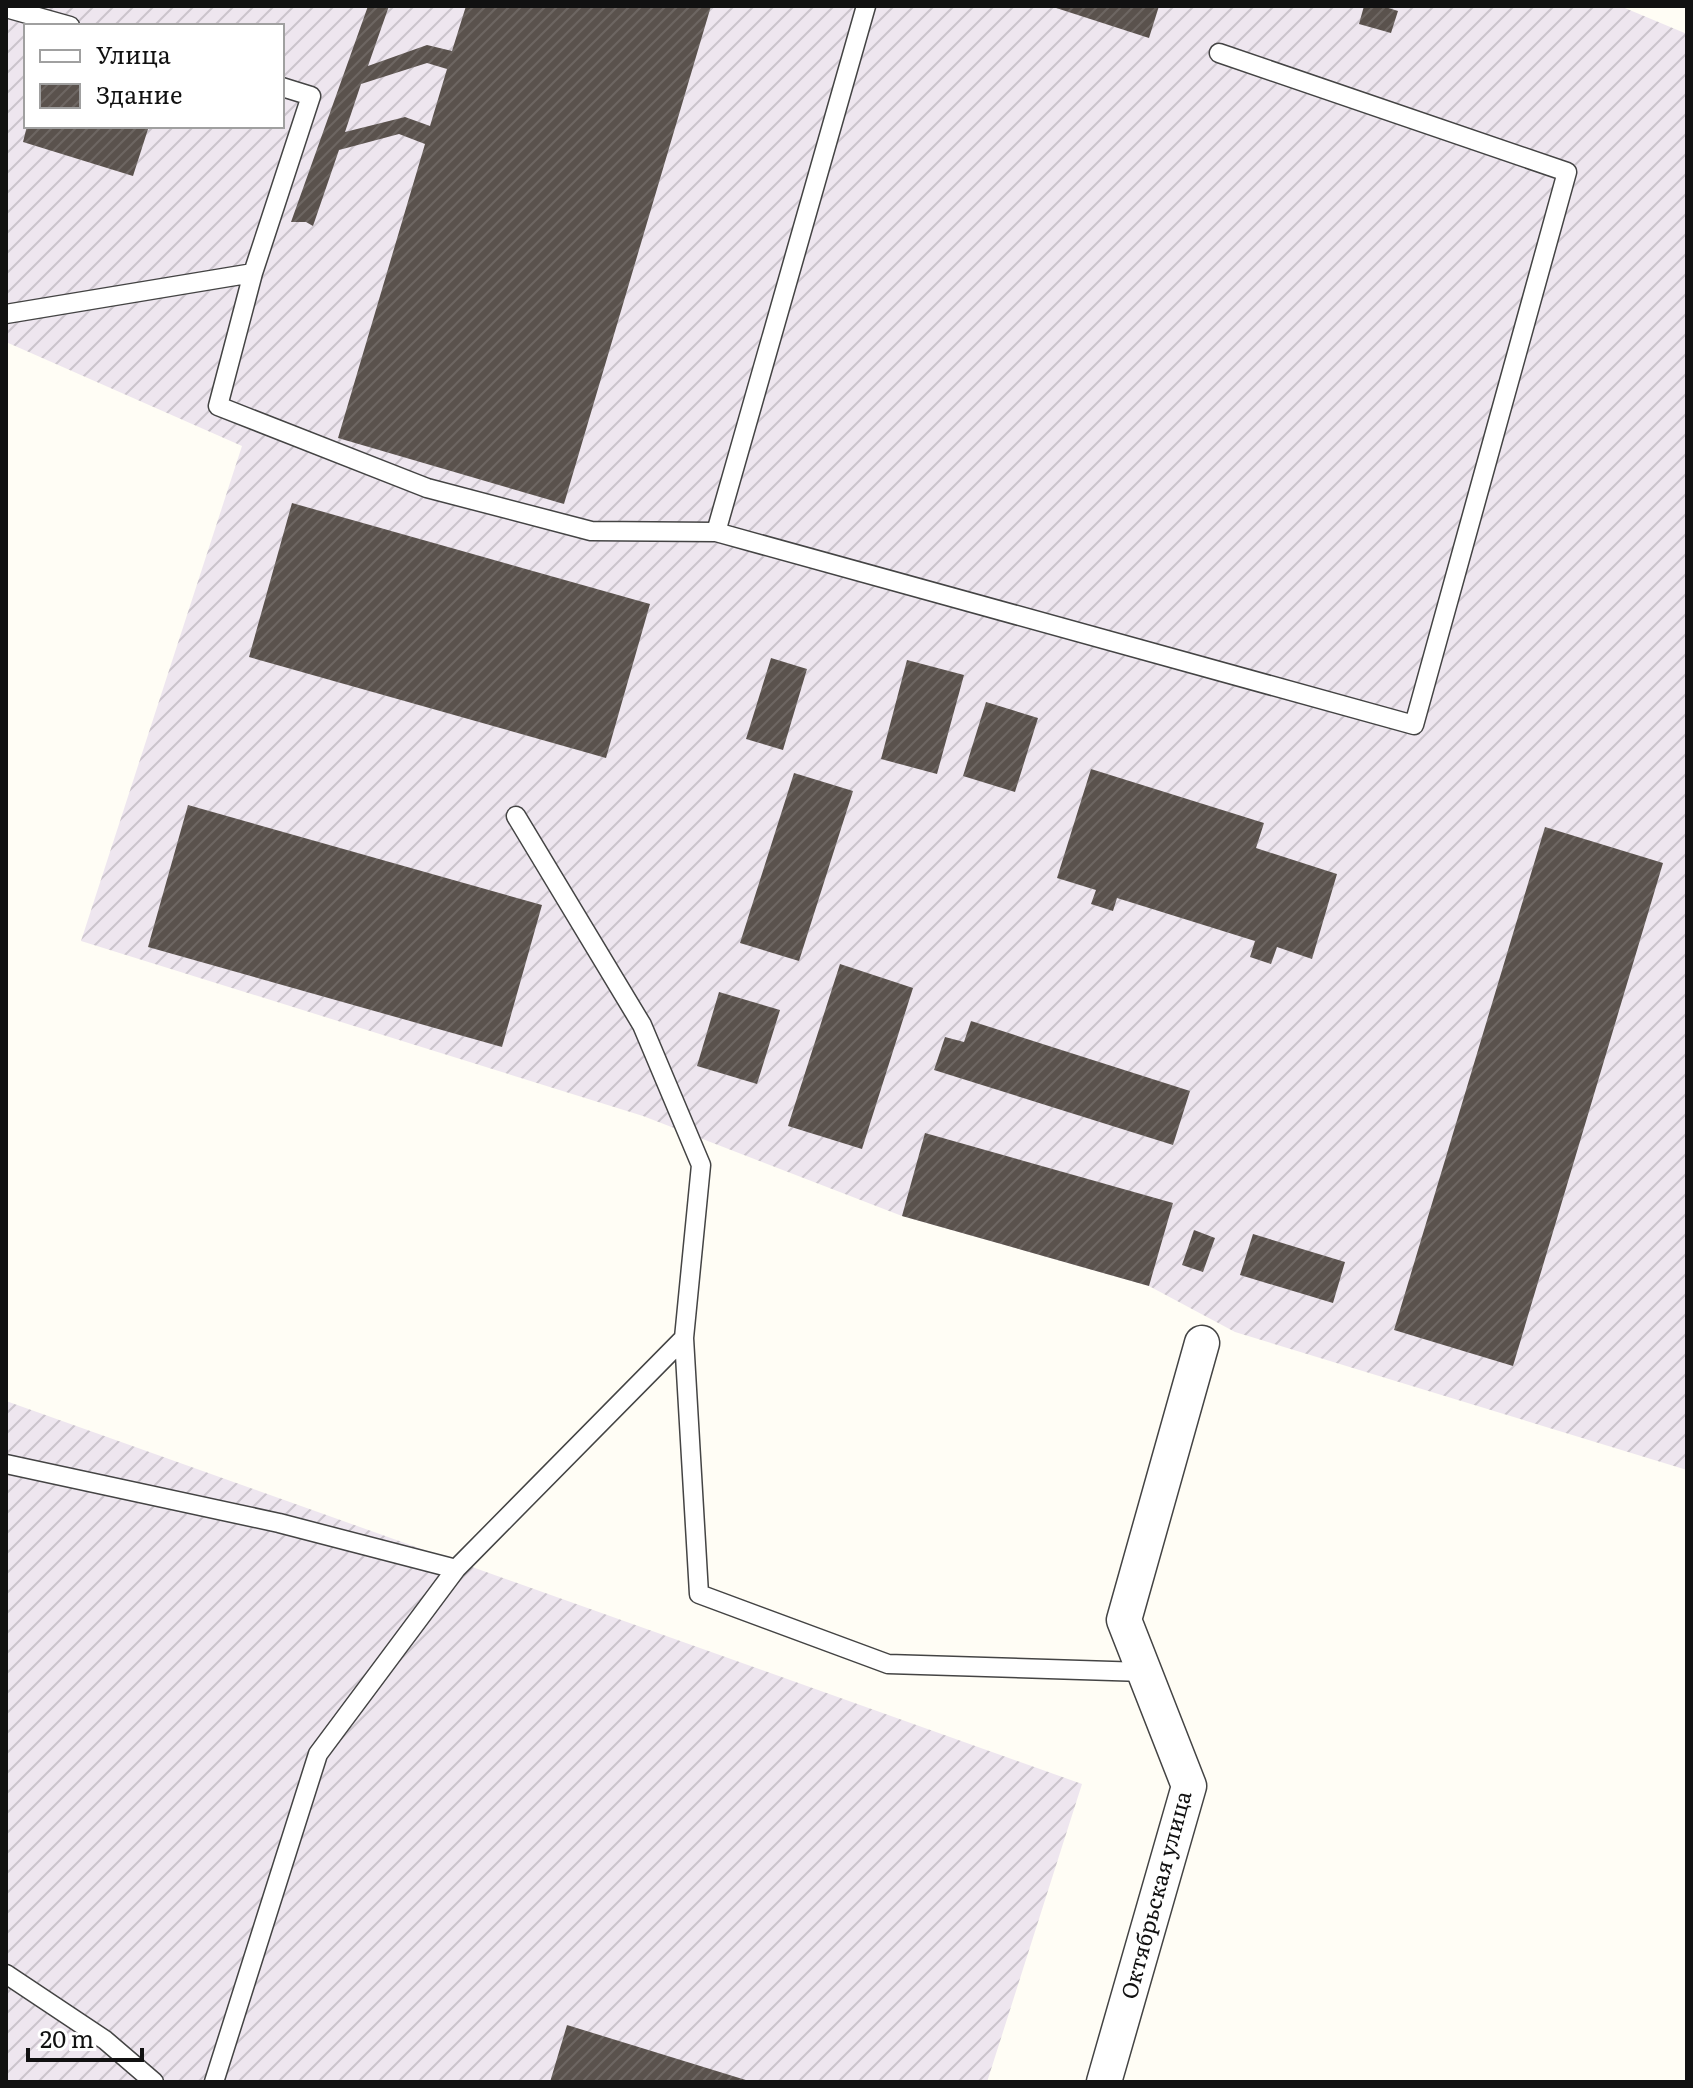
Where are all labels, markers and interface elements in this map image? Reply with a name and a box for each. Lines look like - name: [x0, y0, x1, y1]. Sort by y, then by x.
- legend: [24, 24, 284, 128]
- text: Улица: [96, 36, 171, 71]
- text: Здание: [96, 76, 182, 111]
- street label: Октябрьская улица: [1111, 1787, 1198, 2002]
- scale bar: [28, 2012, 142, 2062]
- text: 20 m: [40, 2020, 94, 2055]

